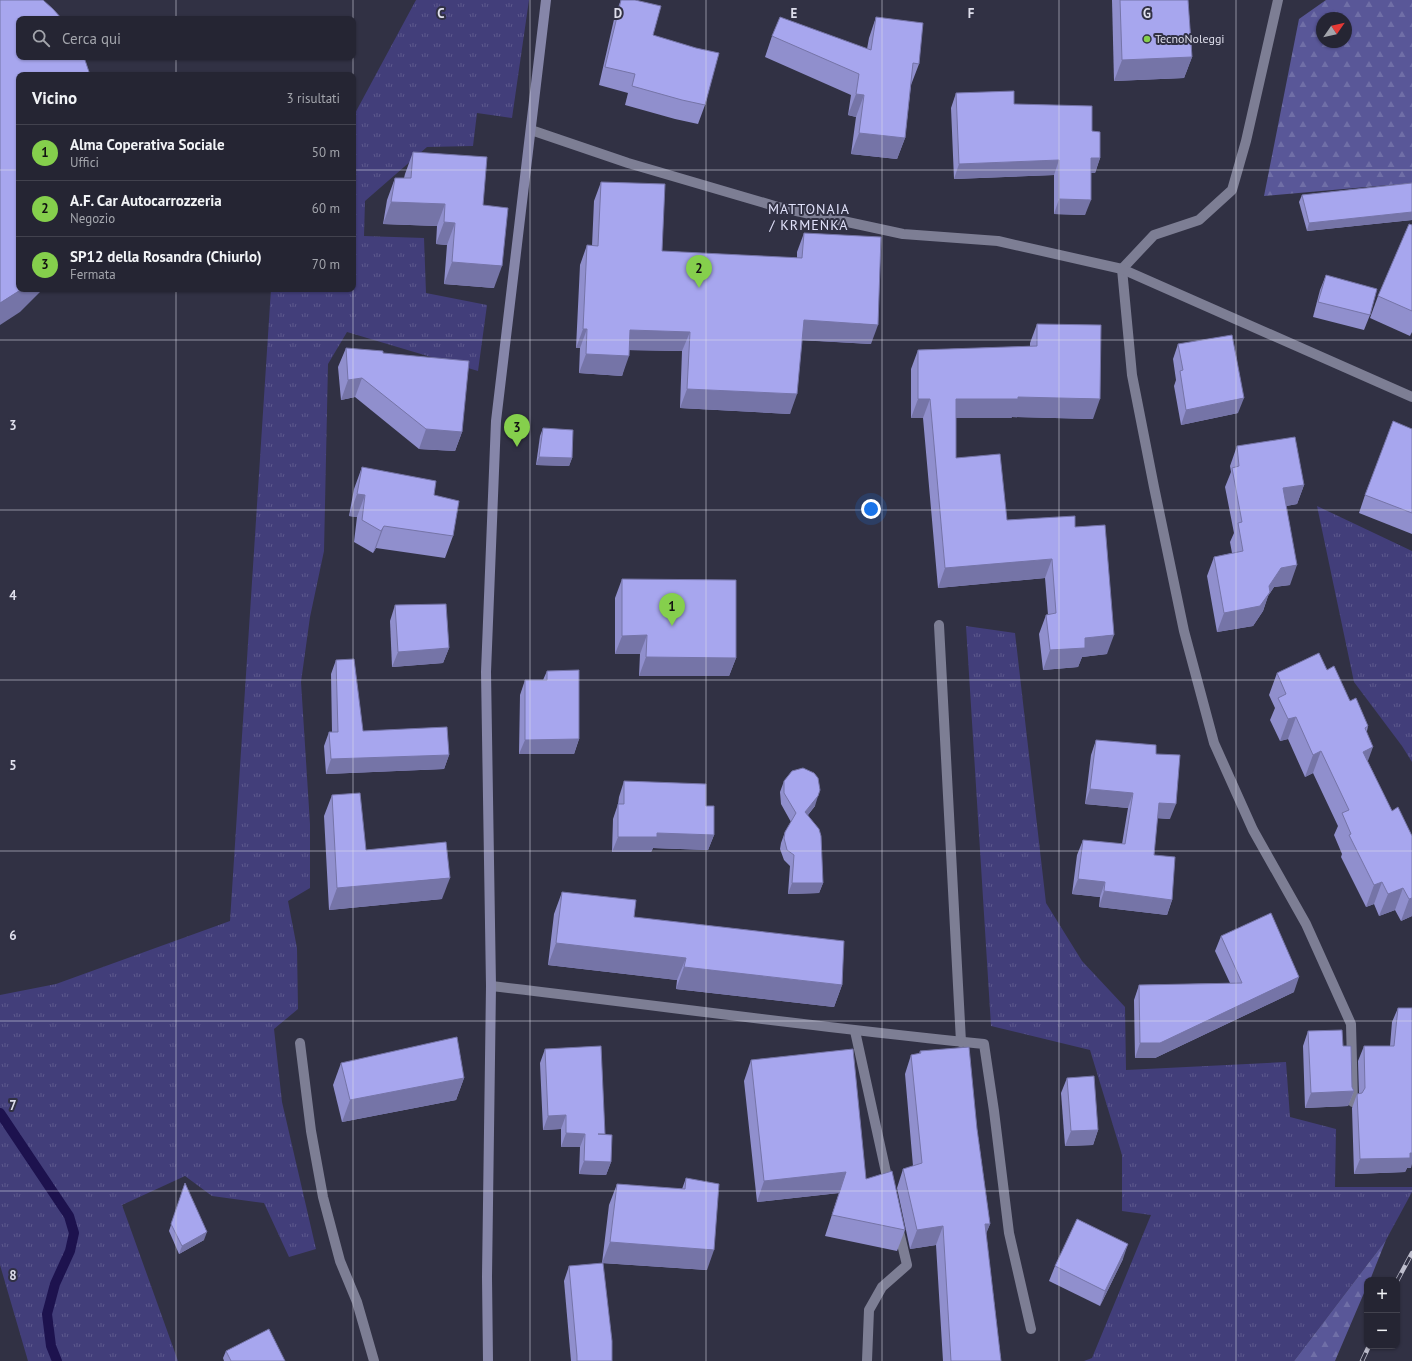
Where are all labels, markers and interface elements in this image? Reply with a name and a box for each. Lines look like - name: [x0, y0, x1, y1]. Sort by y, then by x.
- text: C: [437, 5, 445, 22]
- text: D: [614, 5, 622, 22]
- text: E: [791, 5, 798, 22]
- text: F: [968, 5, 975, 22]
- text: G: [1143, 5, 1151, 22]
- north arrow: [1316, 12, 1352, 48]
- search box: [16, 16, 356, 60]
- icon: search: [30, 27, 52, 49]
- text: Cerca qui: [62, 29, 121, 48]
- place label: TecnoNoleggi: [1155, 31, 1225, 46]
- marker: TecnoNoleggi: [1142, 34, 1152, 44]
- text: Vicino: [32, 87, 77, 109]
- text: 3 risultati: [287, 90, 340, 107]
- text: Alma Coperativa Sociale: [70, 135, 225, 154]
- text: 1: [41, 144, 49, 161]
- text: 50 m: [312, 144, 340, 161]
- text: Uffici: [70, 154, 99, 171]
- text: A.F. Car Autocarrozzeria: [70, 191, 222, 210]
- text: 2: [41, 200, 49, 217]
- text: 60 m: [312, 200, 340, 217]
- district label: MATTONAIA / KRMENKA: [768, 200, 850, 234]
- text: Negozio: [70, 210, 115, 227]
- text: SP12 della Rosandra (Chiurlo): [70, 247, 262, 266]
- pin: 2: [686, 255, 712, 288]
- text: 3: [41, 256, 49, 273]
- text: 70 m: [312, 256, 340, 273]
- text: Fermata: [70, 266, 116, 283]
- pin: 3: [504, 414, 530, 447]
- text: 3: [9, 417, 17, 434]
- your location: [861, 499, 881, 519]
- text: 4: [9, 587, 17, 604]
- pin: 1: [659, 593, 685, 626]
- text: 5: [9, 757, 17, 774]
- text: 6: [9, 927, 17, 944]
- text: 7: [9, 1097, 17, 1114]
- text: 8: [9, 1267, 17, 1284]
- map controls: [1364, 1277, 1400, 1349]
- button: +: [1364, 1277, 1400, 1313]
- button: −: [1364, 1313, 1400, 1349]

